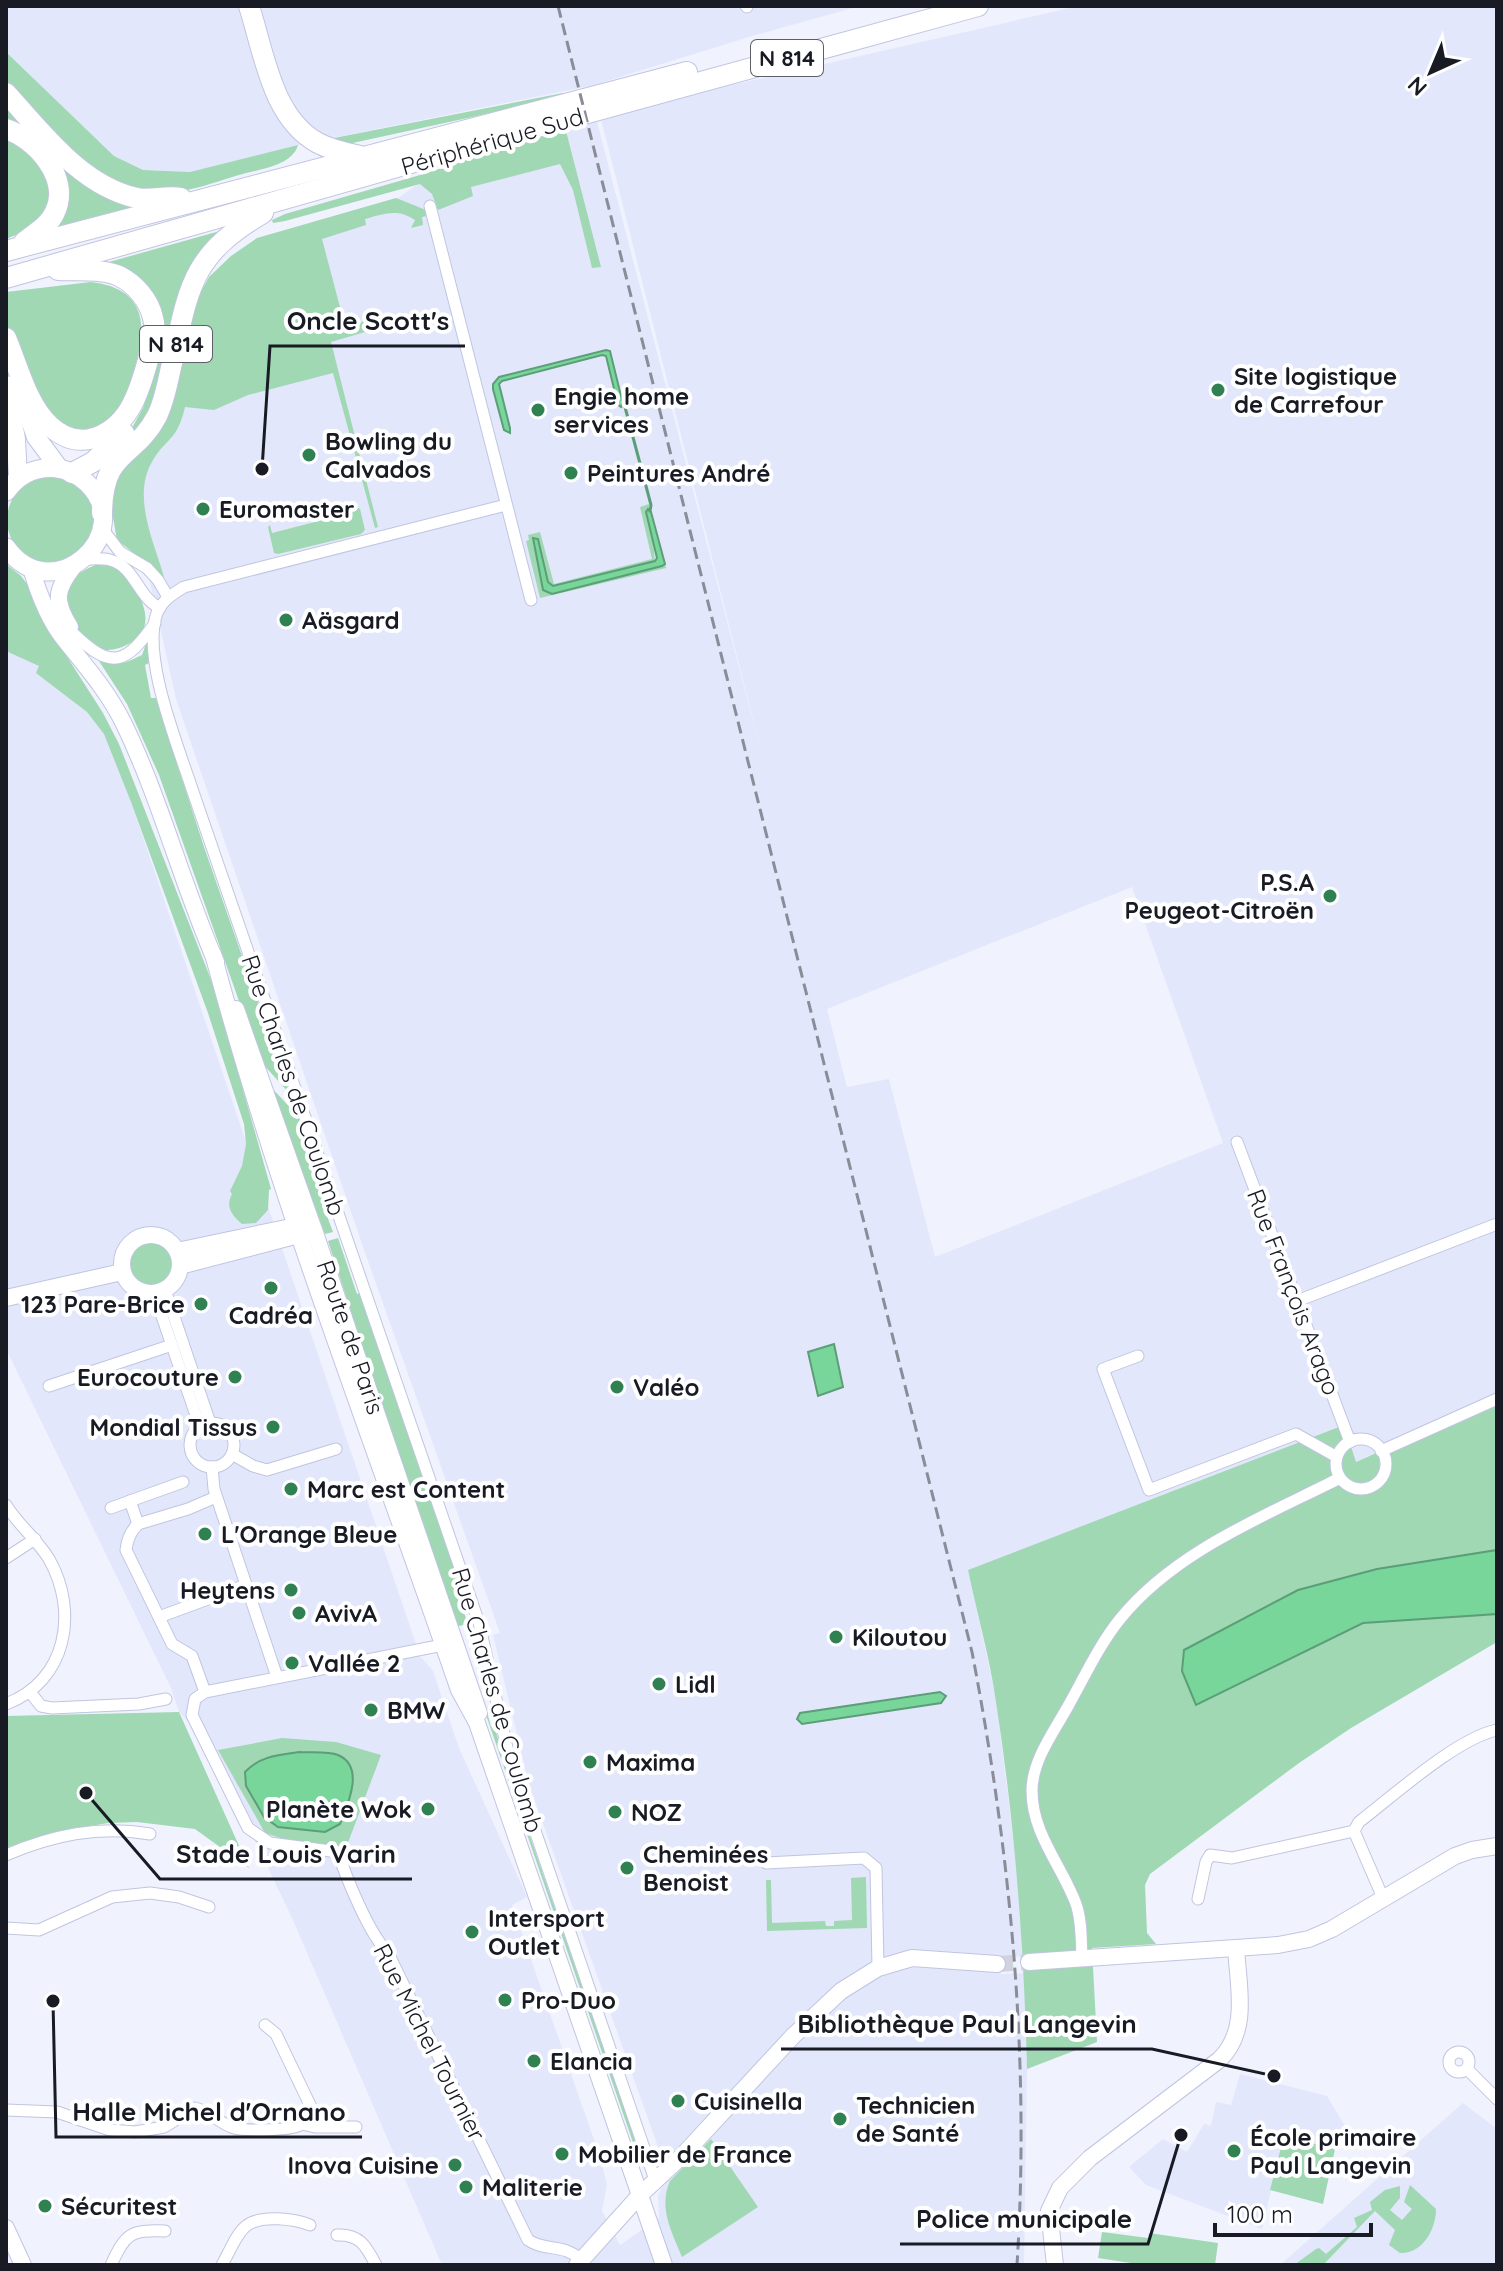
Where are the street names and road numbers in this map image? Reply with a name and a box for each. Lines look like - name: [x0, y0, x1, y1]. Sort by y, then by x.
- road number: N 814: [751, 40, 823, 76]
- street label: Périphérique Sud: [397, 101, 587, 181]
- road number: N 814: [140, 326, 212, 362]
- street label: Rue Charles de Coulomb: [235, 951, 353, 1219]
- street label: Rue François Arago: [1241, 1185, 1347, 1399]
- street label: Route de Paris: [311, 1256, 391, 1418]
- street label: Rue Charles de Coulomb: [446, 1564, 550, 1836]
- street label: Rue Michel Tournier: [367, 1938, 493, 2146]

